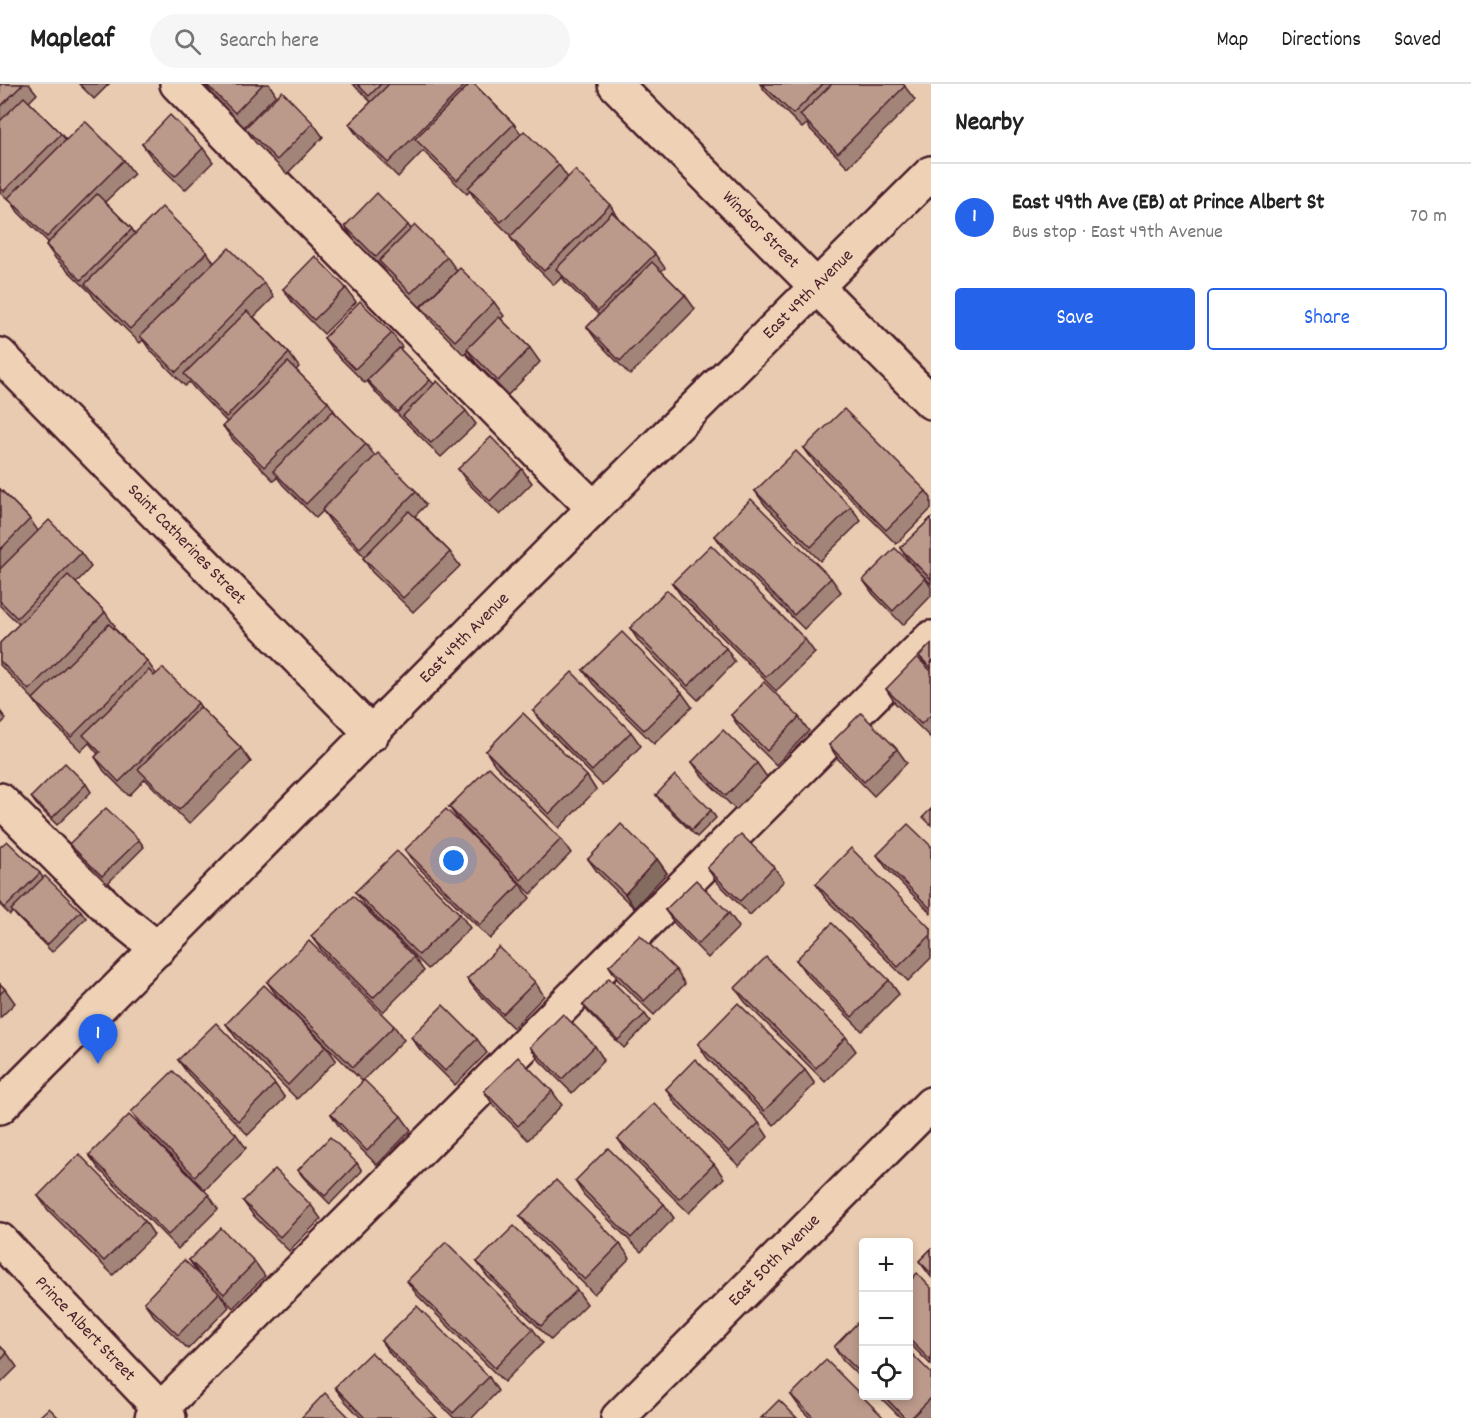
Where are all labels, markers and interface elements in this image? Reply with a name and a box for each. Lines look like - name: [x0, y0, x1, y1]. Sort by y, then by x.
- search box: [150, 14, 570, 68]
- text: Mapleaf: [30, 21, 114, 61]
- icon: search: [171, 25, 204, 58]
- text: Search here: [219, 26, 319, 57]
- text: Map: [1217, 26, 1248, 56]
- text: Directions: [1281, 26, 1361, 56]
- text: Saved: [1394, 26, 1441, 56]
- text: Nearby: [955, 105, 1023, 142]
- street label: Windsor Street: [716, 186, 805, 275]
- text: East 49th Ave (EB) at Prince Albert St: [1012, 188, 1325, 219]
- text: 1: [972, 203, 977, 231]
- text: 70 m: [1410, 203, 1447, 231]
- text: Bus stop · East 49th Avenue: [1012, 219, 1223, 247]
- street label: East 49th Avenue: [757, 244, 860, 346]
- button: Save: [955, 288, 1195, 350]
- button: Share: [1207, 288, 1447, 350]
- street label: Saint Catherines Street: [121, 479, 252, 611]
- street label: East 49th Avenue: [414, 587, 516, 689]
- your location: [439, 846, 468, 875]
- pin: 1: [78, 1014, 118, 1064]
- street label: East 50th Avenue: [723, 1209, 827, 1313]
- map controls: [859, 1238, 913, 1400]
- button: +: [859, 1238, 913, 1292]
- street label: Prince Albert Street: [28, 1271, 141, 1388]
- button: −: [859, 1292, 913, 1346]
- button: locate: [859, 1346, 913, 1400]

